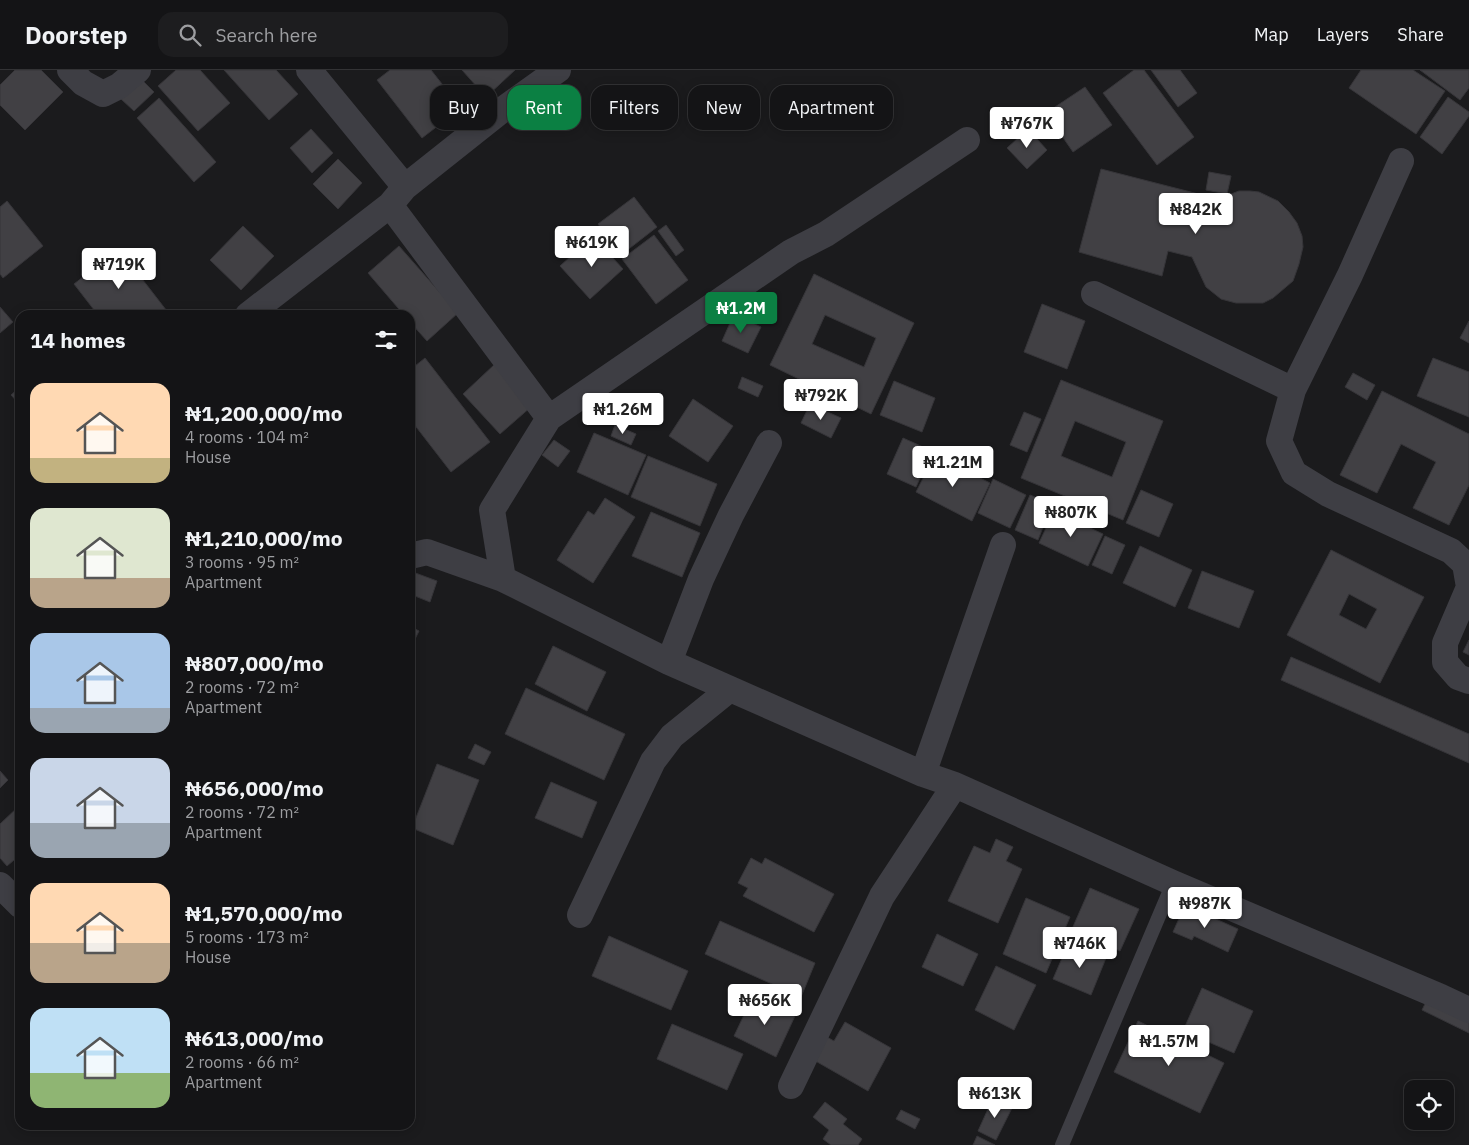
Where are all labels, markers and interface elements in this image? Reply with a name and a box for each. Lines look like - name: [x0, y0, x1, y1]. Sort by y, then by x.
- search box: [158, 12, 508, 57]
- text: Doorstep: [25, 19, 128, 51]
- icon: search: [176, 21, 204, 49]
- text: Search here: [216, 23, 317, 47]
- text: Map: [1254, 23, 1289, 46]
- text: Layers: [1317, 23, 1369, 46]
- text: Share: [1397, 23, 1444, 46]
- chip: Buy: [430, 85, 497, 130]
- chip: Rent: [507, 85, 581, 130]
- chip: Filters: [591, 85, 678, 130]
- chip: New: [688, 85, 760, 130]
- chip: Apartment: [770, 85, 893, 130]
- pin: ₦767K: [992, 106, 1062, 149]
- text: ₦767K: [1001, 113, 1053, 133]
- pin: ₦842K: [1161, 192, 1231, 235]
- text: ₦842K: [1170, 199, 1222, 219]
- pin: ₦619K: [557, 226, 627, 268]
- text: ₦619K: [566, 232, 618, 252]
- pin: ₦719K: [84, 248, 154, 290]
- text: ₦719K: [93, 254, 145, 274]
- pin: ₦1.2M: [706, 292, 776, 334]
- text: ₦1.2M: [716, 298, 766, 318]
- text: 14 homes: [30, 326, 126, 354]
- icon: filters: [372, 326, 400, 354]
- pin: ₦792K: [786, 378, 856, 421]
- text: ₦792K: [795, 385, 847, 405]
- pin: ₦1.26M: [582, 392, 664, 435]
- text: ₦1,200,000/mo: [185, 399, 343, 427]
- text: ₦1.26M: [593, 399, 653, 419]
- icon: home: [70, 403, 130, 463]
- text: 4 rooms · 104 m²: [185, 427, 309, 447]
- pin: ₦1.21M: [912, 446, 994, 488]
- text: House: [185, 447, 231, 467]
- text: ₦1.21M: [923, 452, 983, 472]
- pin: ₦807K: [1036, 496, 1106, 538]
- text: ₦807K: [1045, 502, 1097, 522]
- text: ₦1,210,000/mo: [185, 524, 343, 552]
- icon: home: [70, 528, 130, 588]
- text: 3 rooms · 95 m²: [185, 552, 299, 572]
- text: Apartment: [185, 572, 262, 592]
- text: ₦807,000/mo: [185, 649, 323, 677]
- icon: home: [70, 653, 130, 713]
- text: 2 rooms · 72 m²: [185, 677, 299, 697]
- text: Apartment: [185, 697, 262, 717]
- text: ₦656,000/mo: [185, 774, 323, 802]
- icon: home: [70, 778, 130, 838]
- text: 2 rooms · 72 m²: [185, 802, 299, 822]
- text: Apartment: [185, 822, 262, 842]
- pin: ₦987K: [1170, 886, 1240, 929]
- text: ₦987K: [1179, 893, 1231, 913]
- text: ₦1,570,000/mo: [185, 899, 343, 927]
- icon: home: [70, 903, 130, 963]
- pin: ₦746K: [1045, 926, 1115, 969]
- text: 5 rooms · 173 m²: [185, 927, 309, 947]
- text: ₦746K: [1054, 933, 1106, 953]
- text: House: [185, 947, 231, 967]
- pin: ₦656K: [730, 984, 800, 1026]
- text: ₦656K: [739, 990, 791, 1010]
- text: ₦613,000/mo: [185, 1024, 323, 1052]
- pin: ₦1.57M: [1128, 1024, 1210, 1067]
- icon: home: [70, 1028, 130, 1088]
- text: ₦1.57M: [1139, 1031, 1199, 1051]
- text: 2 rooms · 66 m²: [185, 1052, 299, 1072]
- text: Apartment: [185, 1072, 262, 1092]
- pin: ₦613K: [960, 1076, 1030, 1119]
- map controls: [1404, 1080, 1454, 1130]
- button: locate: [1404, 1080, 1454, 1130]
- text: ₦613K: [969, 1083, 1021, 1103]

